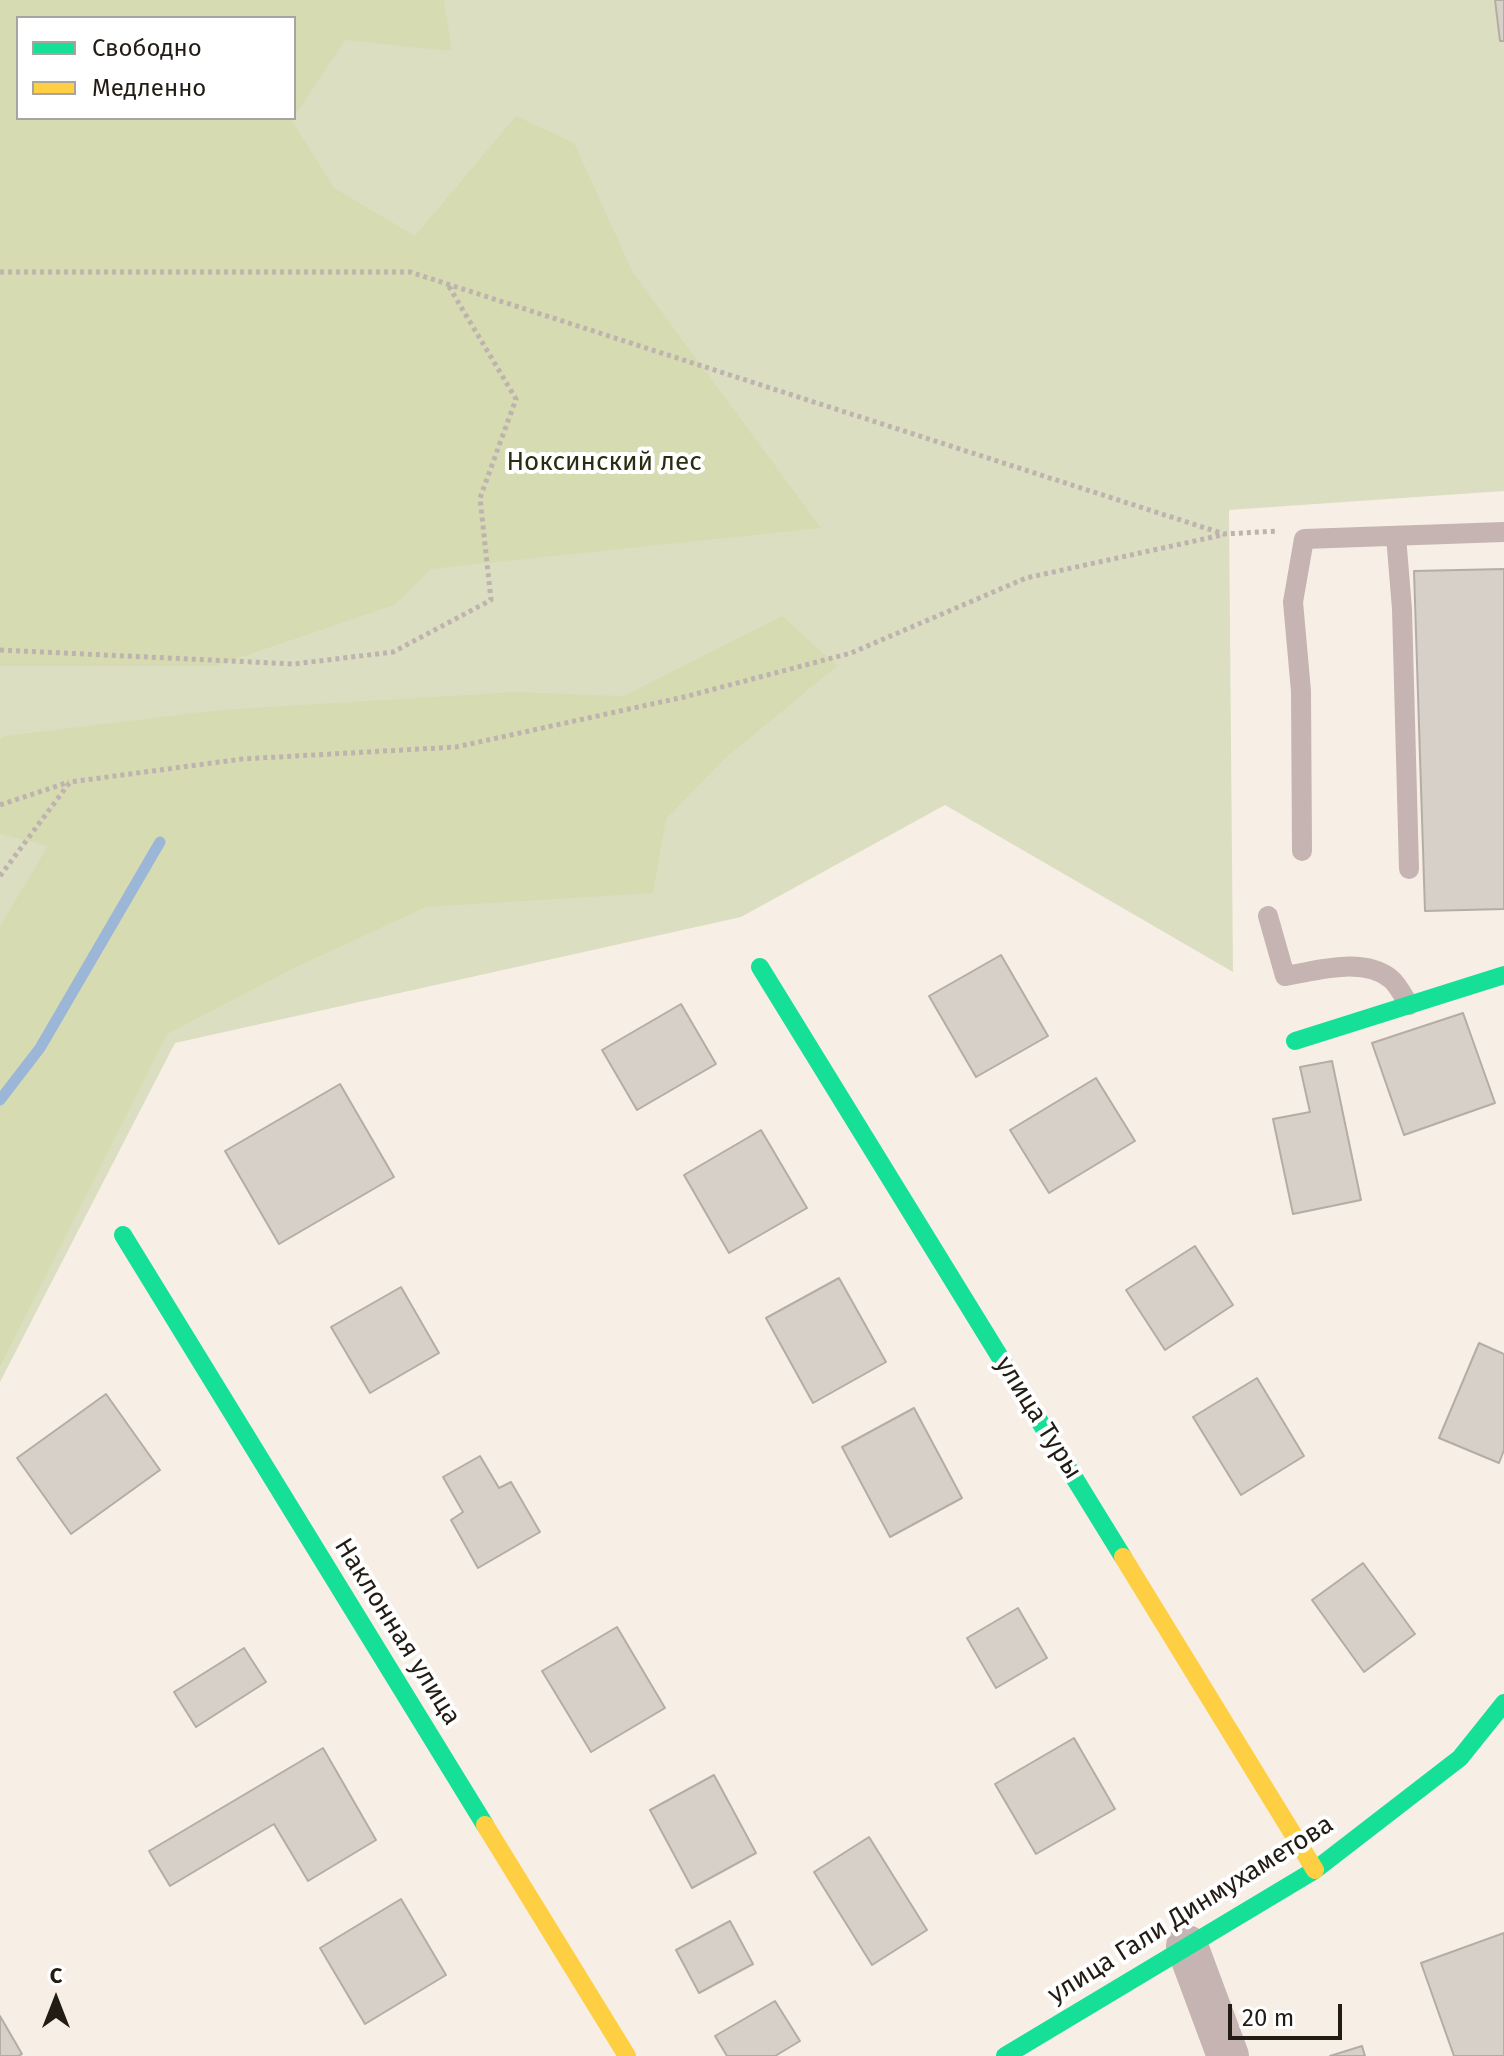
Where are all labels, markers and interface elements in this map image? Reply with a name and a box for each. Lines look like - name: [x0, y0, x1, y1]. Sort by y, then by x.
- legend: [16, 16, 296, 120]
- text: Свободно: [92, 34, 202, 62]
- text: Медленно: [92, 74, 206, 102]
- park label: Ноксинский лес: [506, 447, 702, 479]
- street label: улица Туры: [988, 1351, 1088, 1485]
- street label: Наклонная улица: [327, 1533, 467, 1731]
- street label: улица Гали Динмухаметова: [1043, 1809, 1339, 2011]
- north arrow: [16, 1960, 96, 2040]
- text: С: [50, 1962, 62, 1989]
- scale bar: [1232, 1988, 1346, 2038]
- text: 20 m: [1242, 2004, 1294, 2032]

